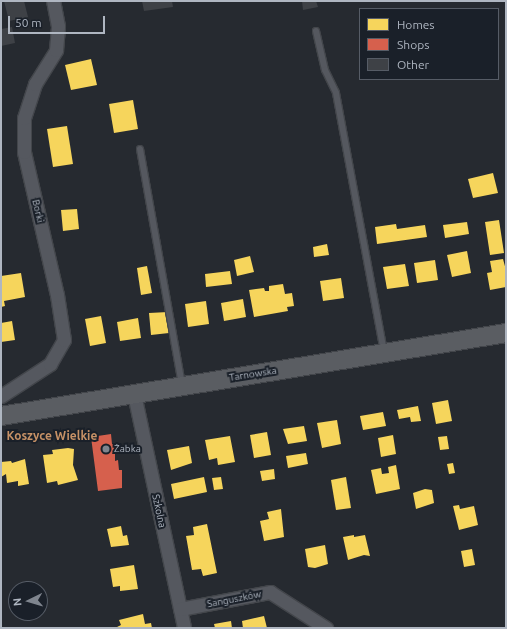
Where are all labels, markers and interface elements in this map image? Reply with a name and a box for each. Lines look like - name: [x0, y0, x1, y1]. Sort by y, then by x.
- scale bar: [10, 8, 107, 34]
- legend: [359, 8, 499, 80]
- text: 50 m: [15, 16, 42, 29]
- text: Homes: [397, 18, 435, 31]
- text: Shops: [397, 38, 429, 51]
- text: Other: [397, 58, 429, 71]
- street label: Borki: [30, 198, 46, 224]
- street label: Tarnowska: [228, 364, 278, 384]
- district label: Koszyce Wielkie: [7, 429, 97, 443]
- place label: Żabka: [114, 443, 141, 455]
- marker: Żabka: [101, 444, 111, 454]
- street label: Szkolna: [150, 493, 168, 529]
- north arrow: [8, 581, 48, 621]
- street label: Sanguszków: [206, 588, 262, 610]
- text: N: [11, 597, 23, 607]

